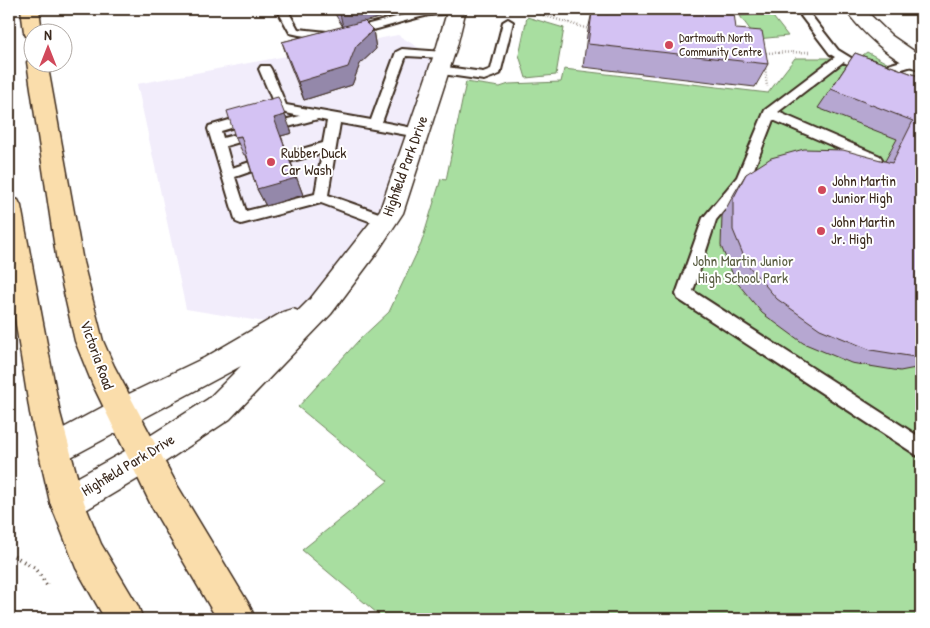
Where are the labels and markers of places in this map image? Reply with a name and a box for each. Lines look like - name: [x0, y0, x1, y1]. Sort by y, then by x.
- place label: Dartmouth North Community Centre: [679, 29, 762, 60]
- marker: Dartmouth North Community Centre: [663, 39, 675, 51]
- place label: Rubber Duck Car Wash: [281, 142, 347, 180]
- marker: Rubber Duck Car Wash: [265, 156, 277, 168]
- place label: John Martin Junior High: [832, 170, 896, 208]
- marker: John Martin Junior High: [816, 184, 828, 196]
- place label: John Martin Jr. High: [831, 211, 895, 249]
- marker: John Martin Jr. High: [815, 225, 827, 237]

